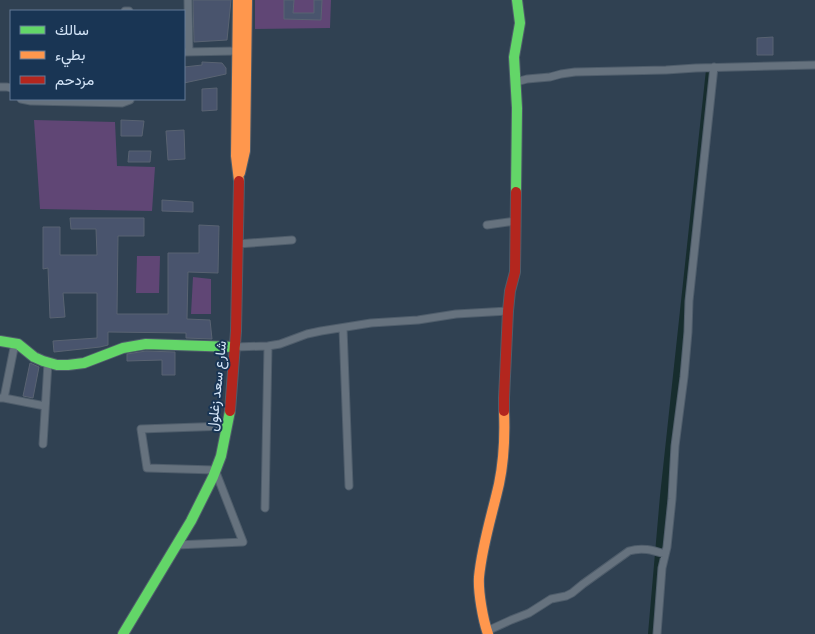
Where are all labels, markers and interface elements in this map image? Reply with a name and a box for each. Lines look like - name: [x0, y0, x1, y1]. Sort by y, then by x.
- legend: [10, 10, 185, 100]
- text: سالك: [55, 20, 89, 38]
- text: بطيء: [55, 45, 85, 68]
- text: مزدحم: [55, 70, 94, 90]
- street label: شارع سعد زغلول: [203, 340, 232, 432]

